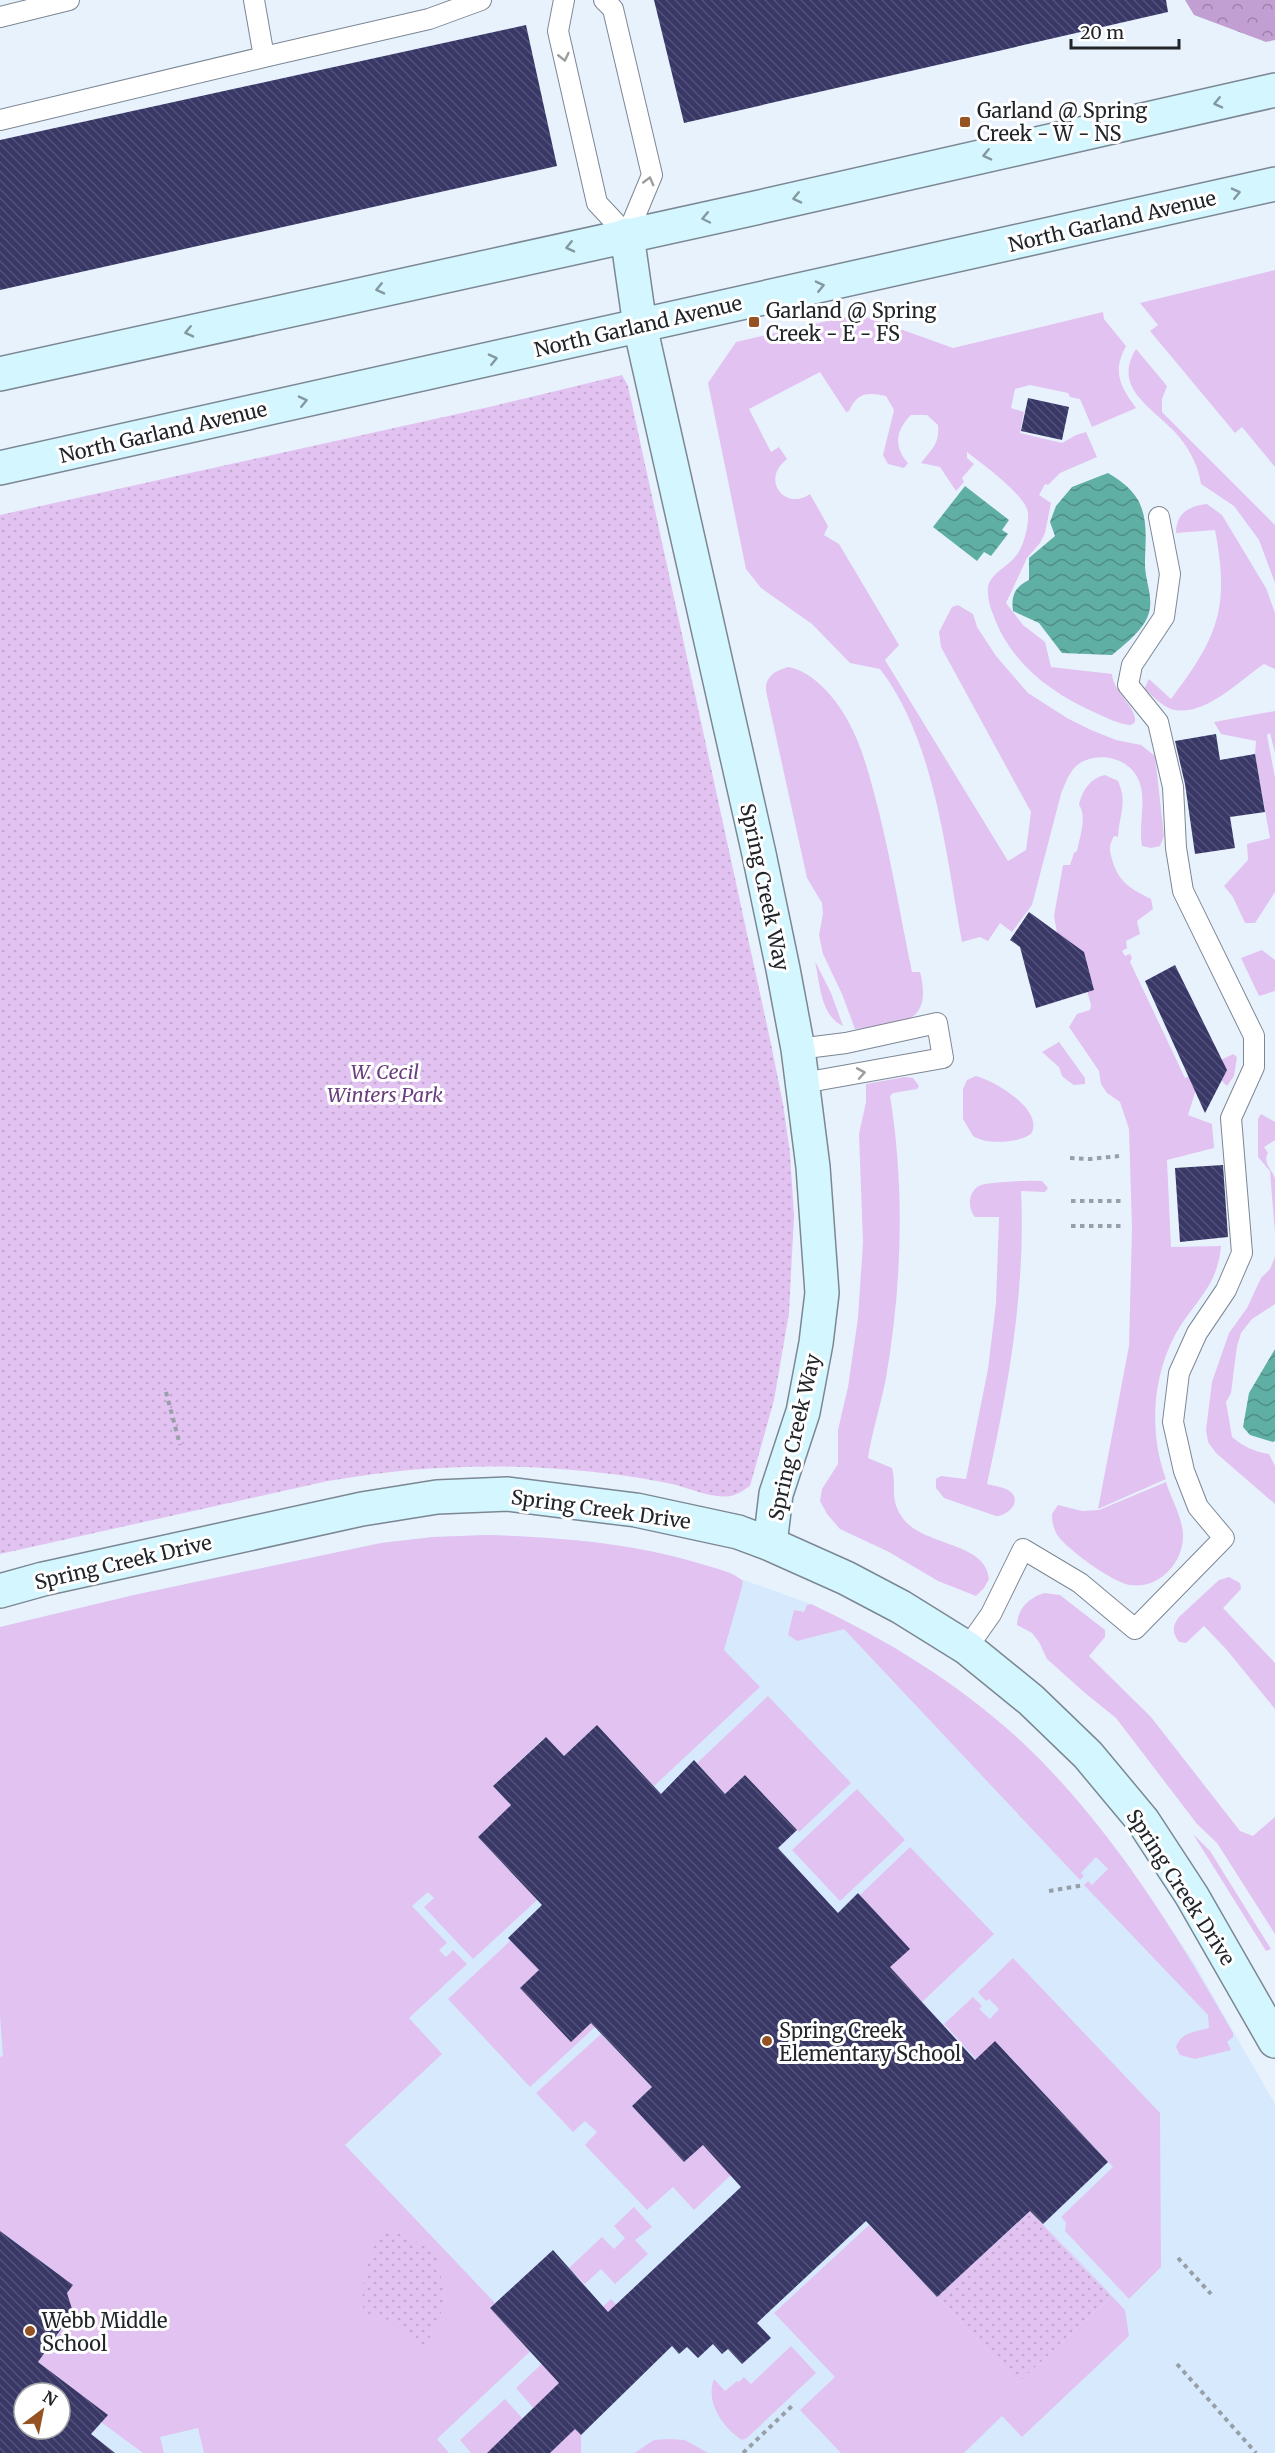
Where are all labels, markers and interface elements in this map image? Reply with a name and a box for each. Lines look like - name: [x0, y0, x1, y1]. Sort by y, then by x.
- scale bar: [1071, 12, 1179, 50]
- text: 20 m: [1080, 21, 1124, 44]
- one-way arrow: [556, 52, 569, 62]
- one-way arrow: [1213, 95, 1223, 108]
- place label: Garland @ Spring Creek - W - NS: [977, 98, 1147, 146]
- marker: Garland @ Spring Creek - W - NS: [958, 115, 972, 129]
- one-way arrow: [982, 148, 992, 161]
- one-way arrow: [641, 176, 654, 186]
- street label: North Garland Avenue: [1006, 185, 1218, 257]
- one-way arrow: [1231, 187, 1241, 200]
- one-way arrow: [792, 191, 802, 204]
- one-way arrow: [702, 211, 712, 224]
- one-way arrow: [565, 240, 575, 253]
- one-way arrow: [815, 280, 825, 293]
- one-way arrow: [375, 282, 385, 295]
- street label: North Garland Avenue: [532, 290, 744, 362]
- place label: Garland @ Spring Creek - E - FS: [766, 298, 936, 346]
- marker: Garland @ Spring Creek - E - FS: [747, 315, 761, 329]
- one-way arrow: [185, 324, 195, 337]
- one-way arrow: [488, 353, 498, 366]
- one-way arrow: [298, 395, 308, 408]
- street label: North Garland Avenue: [57, 396, 269, 468]
- street label: Spring Creek Way: [735, 801, 795, 973]
- park label: W. Cecil Winters Park: [327, 1059, 443, 1107]
- one-way arrow: [855, 1067, 865, 1080]
- street label: Spring Creek Way: [763, 1351, 825, 1523]
- street label: Spring Creek Drive: [510, 1484, 692, 1534]
- street label: Spring Creek Drive: [32, 1529, 214, 1595]
- street label: Spring Creek Drive: [1121, 1804, 1241, 1970]
- place label: Spring Creek Elementary School: [779, 2018, 961, 2066]
- marker: Spring Creek Elementary School: [760, 2034, 774, 2048]
- place label: Webb Middle School: [41, 2308, 167, 2356]
- marker: Webb Middle School: [23, 2324, 37, 2338]
- north arrow: [12, 2381, 72, 2441]
- text: N: [39, 2386, 61, 2410]

